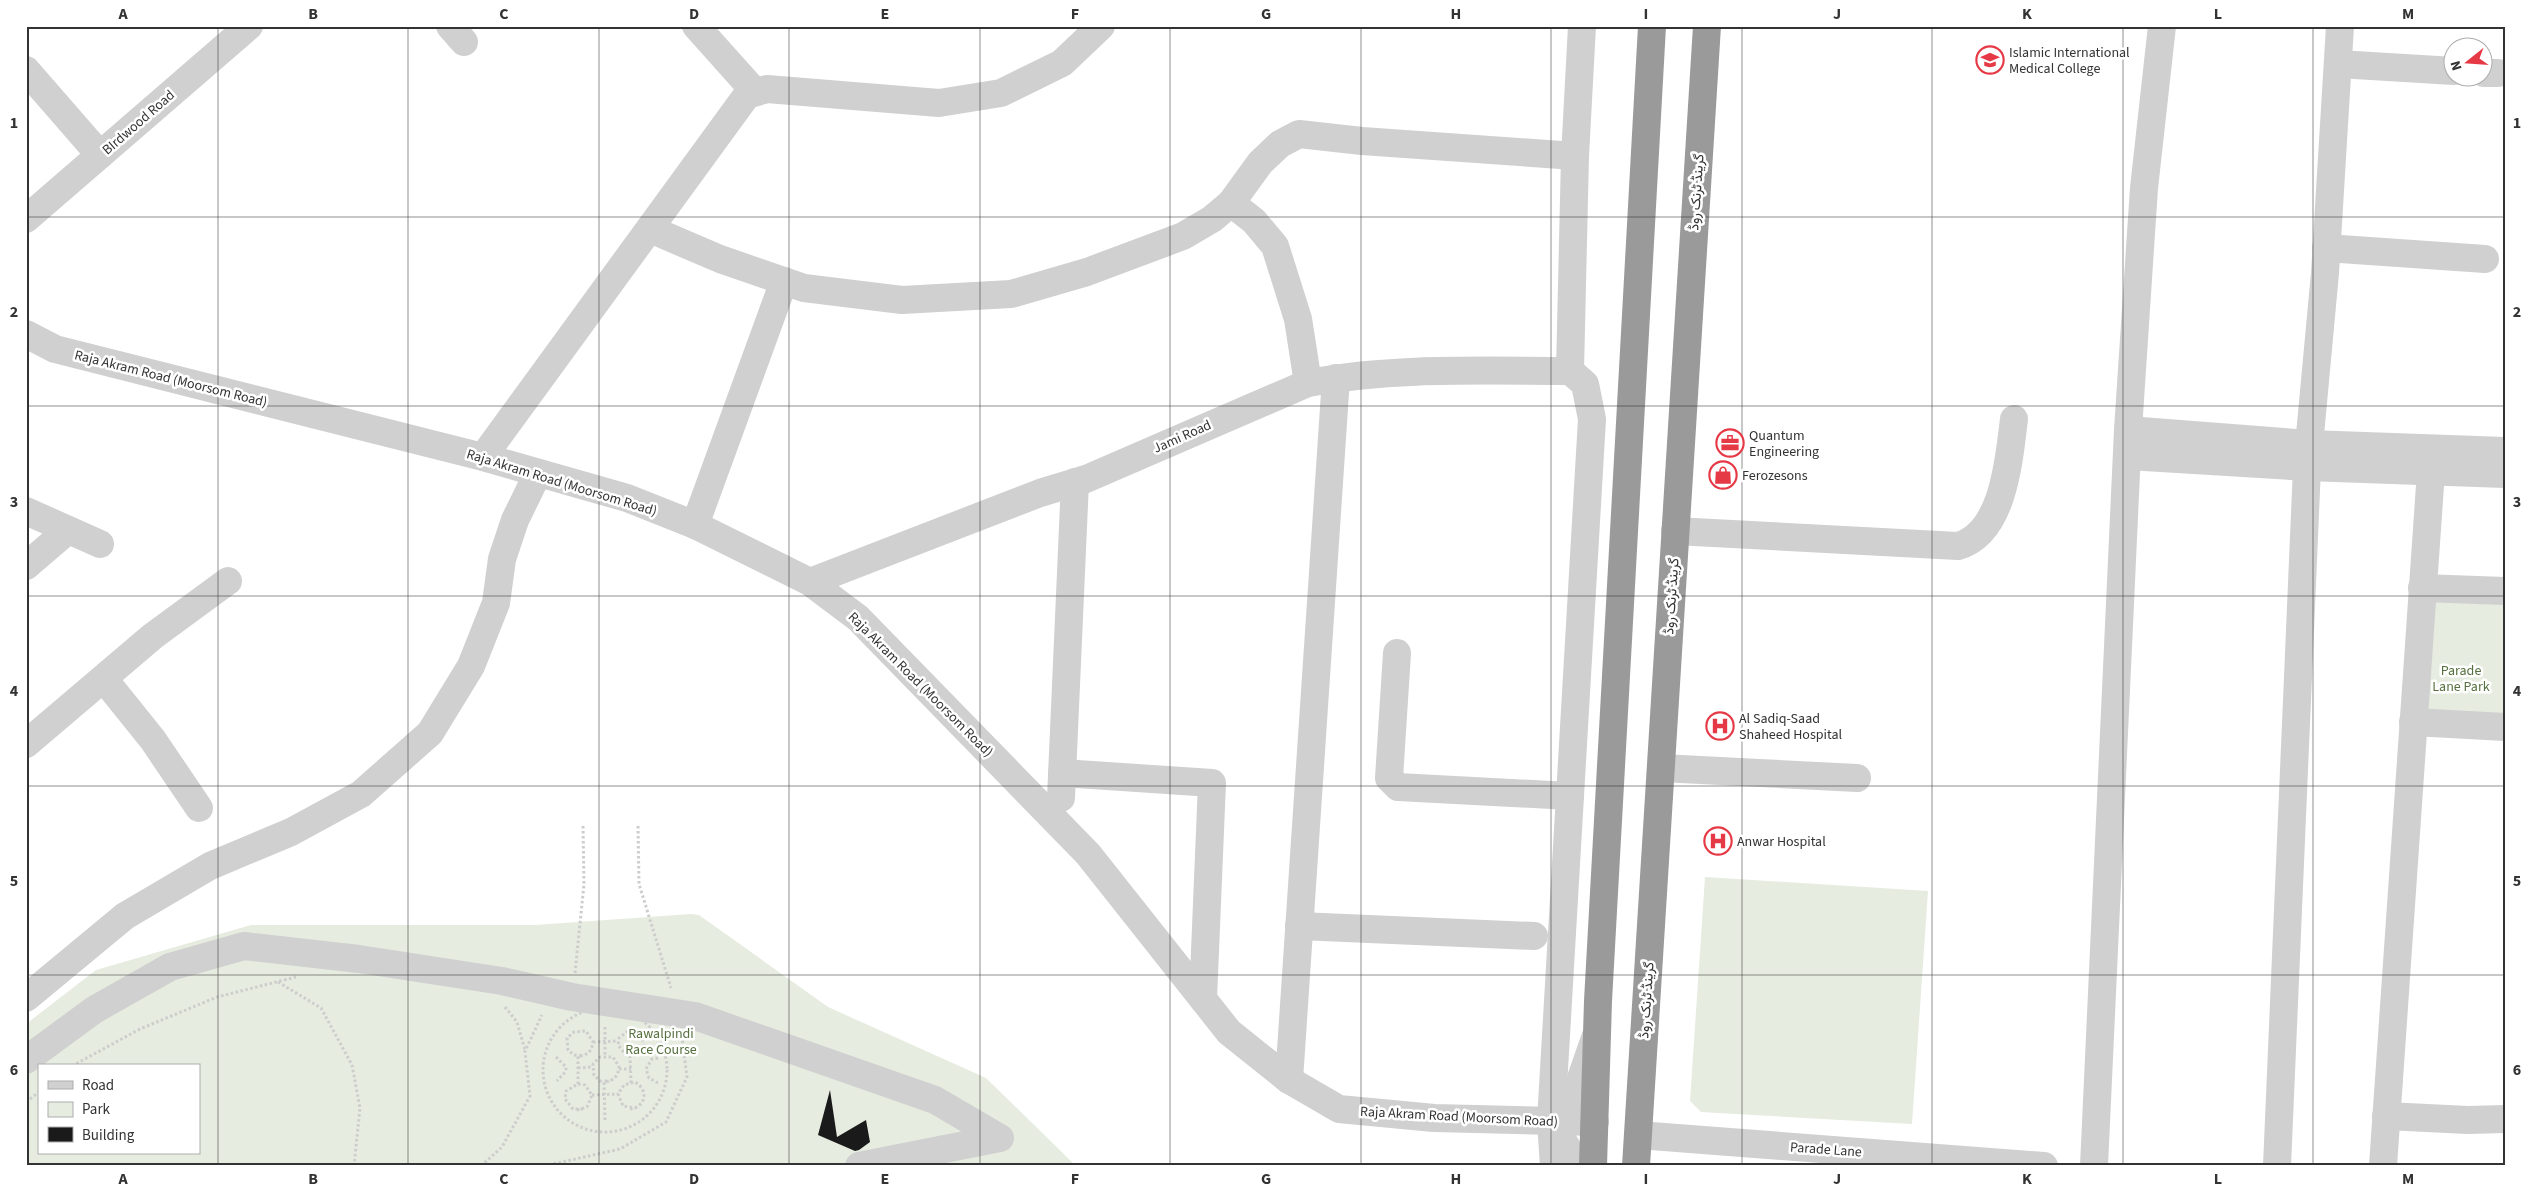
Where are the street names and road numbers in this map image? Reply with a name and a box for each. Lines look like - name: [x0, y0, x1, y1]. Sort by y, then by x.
- street label: BIrdwood Road: [98, 86, 179, 160]
- street label: گرینڈ ٹرنک روڈ: [1684, 153, 1710, 231]
- street label: Raja Akram Road (Moorsom Road): [72, 345, 269, 413]
- street label: Jami Road: [1150, 415, 1215, 459]
- street label: Raja Akram Road (Moorsom Road): [464, 444, 659, 521]
- street label: گرینڈ ٹرنک روڈ: [1659, 557, 1685, 635]
- street label: Raja Akram Road (Moorsom Road): [843, 608, 997, 762]
- street label: گرینڈ ٹرنک روڈ: [1634, 961, 1660, 1039]
- street label: Raja Akram Road (Moorsom Road): [1359, 1102, 1558, 1132]
- street label: Parade Lane: [1789, 1138, 1863, 1162]

